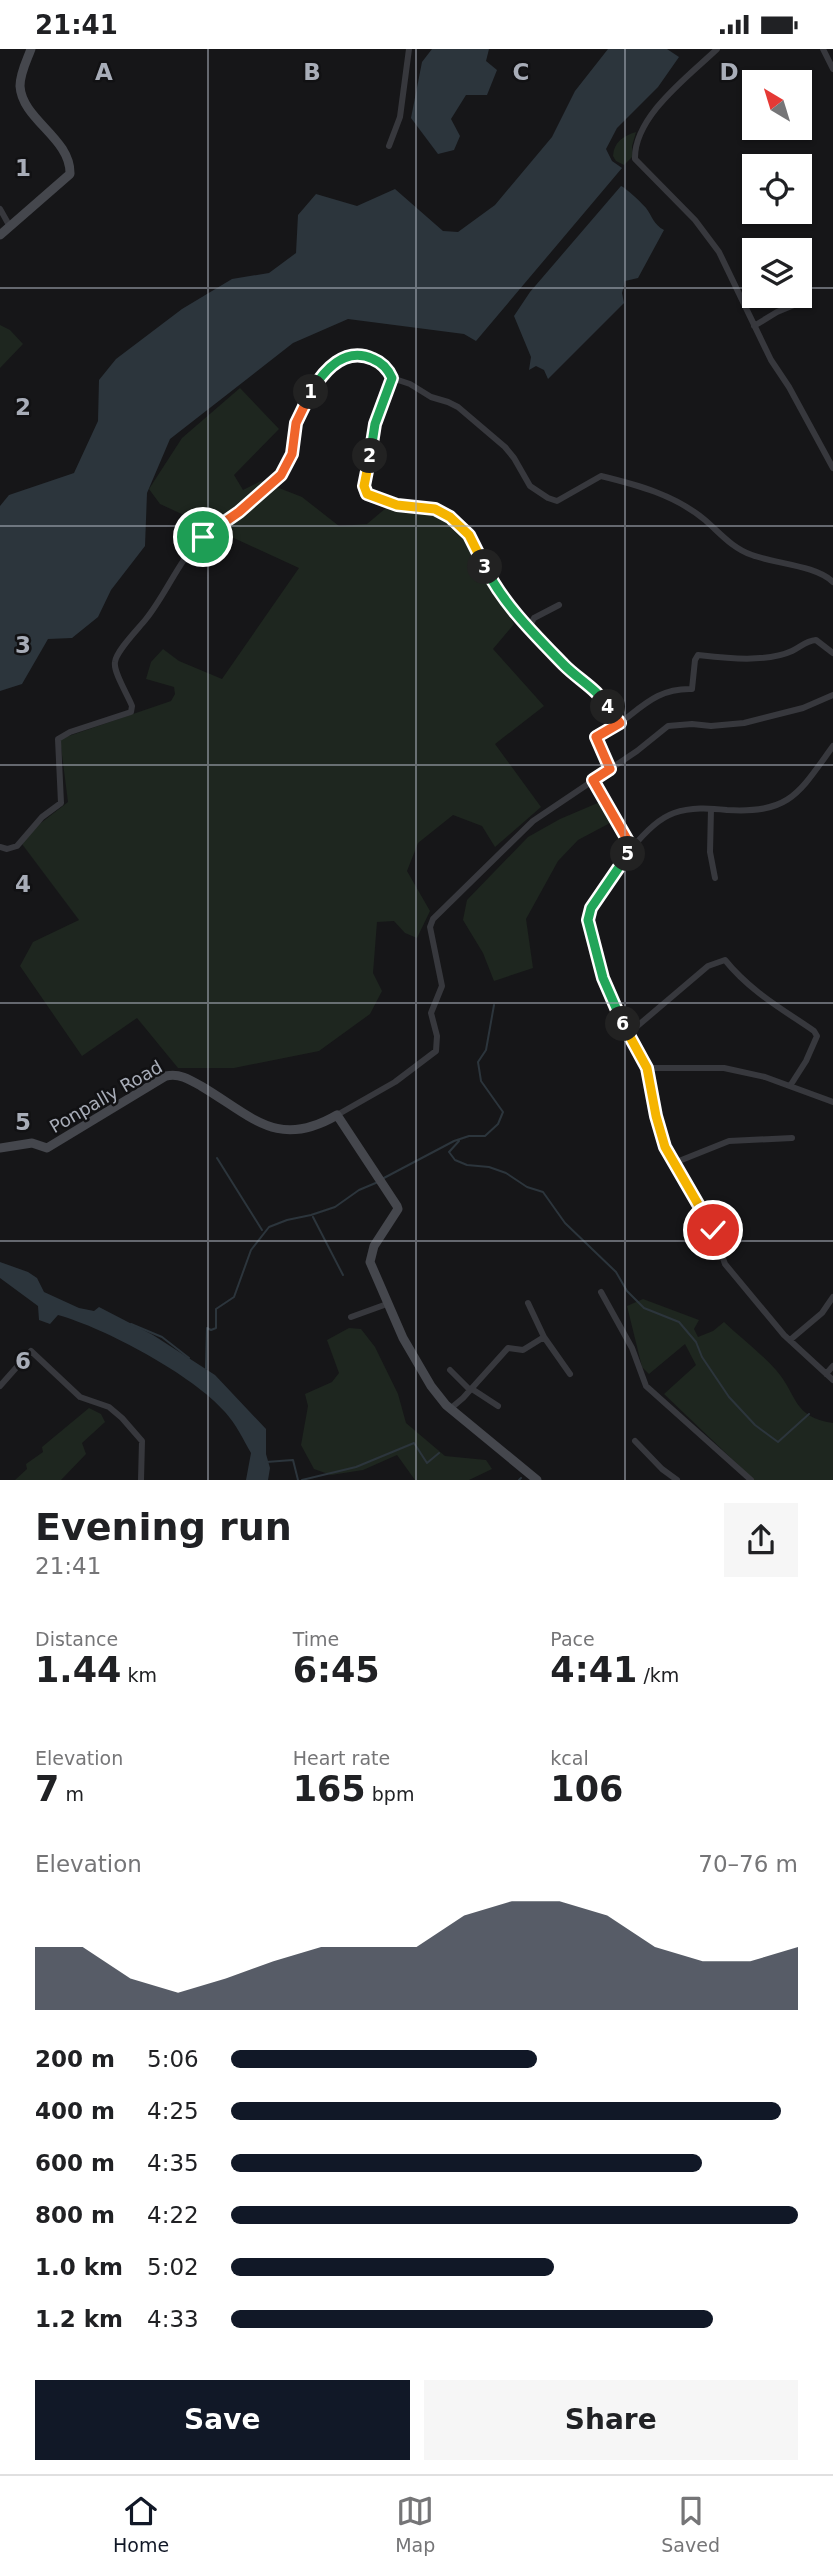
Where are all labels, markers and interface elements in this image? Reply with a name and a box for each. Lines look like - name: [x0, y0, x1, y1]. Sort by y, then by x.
- text: 21:41: [35, 10, 118, 40]
- text: A: [95, 59, 113, 85]
- text: B: [303, 59, 321, 85]
- text: C: [513, 59, 529, 85]
- text: D: [719, 59, 739, 85]
- north arrow: [742, 70, 812, 140]
- map controls: [742, 70, 812, 308]
- button: locate: [742, 154, 812, 224]
- text: 1: [15, 155, 31, 181]
- button: layers: [742, 238, 812, 308]
- pin: 1: [294, 375, 328, 409]
- text: 1: [304, 380, 317, 402]
- text: 2: [15, 394, 31, 420]
- pin: 2: [352, 439, 388, 473]
- text: 2: [363, 444, 376, 466]
- pin: [173, 507, 233, 567]
- icon: arrive: [184, 518, 222, 556]
- pin: 3: [468, 549, 503, 585]
- text: 3: [478, 555, 491, 577]
- text: 3: [15, 632, 31, 658]
- pin: 4: [590, 689, 626, 725]
- text: 4: [601, 695, 614, 717]
- pin: 5: [610, 837, 646, 871]
- text: 5: [621, 842, 634, 864]
- text: 4: [15, 871, 31, 897]
- pin: 6: [606, 1007, 640, 1041]
- text: 6: [616, 1012, 629, 1034]
- street label: Ponpally Road: [46, 1056, 166, 1137]
- text: 5: [15, 1109, 31, 1135]
- pin: [683, 1200, 743, 1260]
- icon: check: [694, 1211, 732, 1249]
- text: 6: [15, 1348, 31, 1374]
- button: share: [724, 1503, 798, 1577]
- text: Evening run: [35, 1505, 292, 1549]
- text: 21:41: [35, 1553, 101, 1579]
- text: Distance: [35, 1628, 118, 1650]
- text: Time: [293, 1628, 339, 1650]
- text: Pace: [550, 1628, 595, 1650]
- text: 1.44: [35, 1650, 121, 1690]
- text: 6:45: [293, 1650, 380, 1690]
- text: 4:41: [550, 1650, 637, 1690]
- text: km: [121, 1664, 157, 1686]
- text: /km: [637, 1664, 679, 1686]
- text: Elevation: [35, 1747, 123, 1769]
- text: Heart rate: [293, 1747, 390, 1769]
- text: kcal: [550, 1747, 589, 1769]
- text: 7: [35, 1769, 59, 1809]
- text: 165: [293, 1769, 366, 1809]
- text: 106: [550, 1769, 623, 1809]
- text: m: [59, 1783, 84, 1805]
- text: bpm: [366, 1783, 414, 1805]
- text: Elevation: [35, 1851, 142, 1877]
- text: 70–76 m: [698, 1851, 798, 1877]
- text: 200 m: [35, 2046, 115, 2072]
- text: 5:06: [147, 2046, 199, 2072]
- text: 400 m: [35, 2098, 115, 2124]
- text: 4:25: [147, 2098, 199, 2124]
- text: 600 m: [35, 2150, 115, 2176]
- text: 4:35: [147, 2150, 199, 2176]
- text: 800 m: [35, 2202, 115, 2228]
- text: 4:22: [147, 2202, 199, 2228]
- text: 1.0 km: [35, 2254, 123, 2280]
- text: 5:02: [147, 2254, 199, 2280]
- text: 1.2 km: [35, 2306, 123, 2332]
- text: 4:33: [147, 2306, 199, 2332]
- button: Save: [35, 2380, 410, 2460]
- button: Share: [424, 2380, 798, 2460]
- tab: Home: [113, 2492, 169, 2556]
- tab: Map: [395, 2492, 435, 2556]
- tab: Saved: [661, 2492, 720, 2556]

